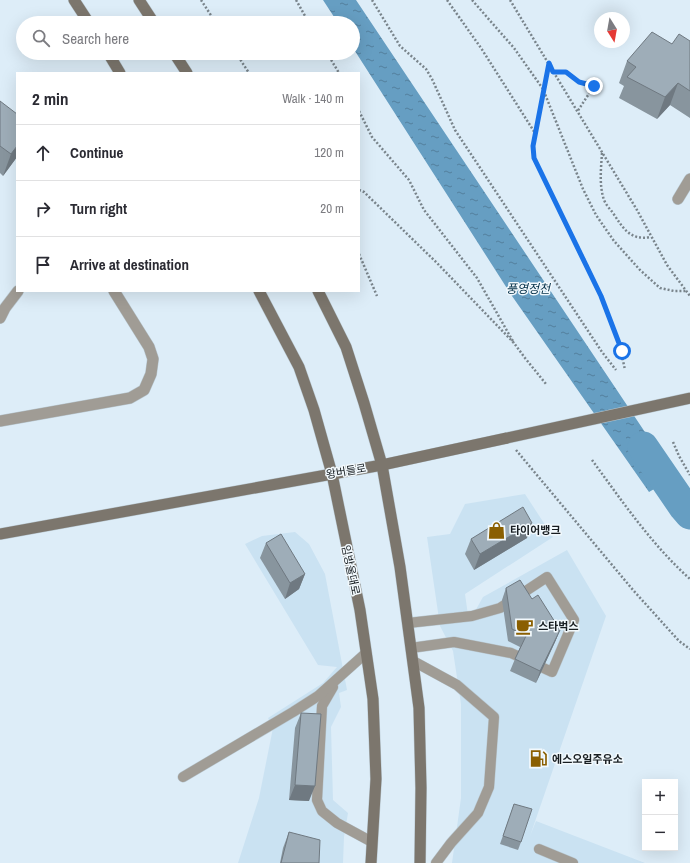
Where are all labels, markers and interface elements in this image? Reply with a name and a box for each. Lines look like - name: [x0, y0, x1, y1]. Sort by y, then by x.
- north arrow: [594, 12, 630, 48]
- search box: [16, 16, 360, 60]
- icon: search: [30, 27, 52, 49]
- text: Search here: [62, 28, 129, 49]
- route end: [585, 77, 603, 95]
- text: 2 min: [32, 87, 68, 110]
- text: Walk · 140 m: [282, 90, 344, 107]
- icon: ahead: [32, 142, 54, 164]
- text: Continue: [70, 142, 123, 163]
- text: 120 m: [314, 144, 344, 161]
- icon: right: [32, 198, 54, 220]
- text: Turn right: [70, 198, 127, 219]
- text: 20 m: [320, 200, 344, 217]
- icon: arrive: [32, 254, 54, 276]
- text: Arrive at destination: [70, 254, 189, 275]
- water label: 풍영정천: [506, 281, 552, 297]
- route start: [613, 342, 631, 360]
- street label: 왕버들로: [325, 461, 367, 481]
- shop icon: 타이어뱅크: [487, 520, 507, 540]
- place label: 타이어뱅크: [510, 523, 561, 537]
- street label: 임방울대로: [339, 544, 363, 596]
- cafe icon: 스타벅스: [515, 616, 535, 636]
- place label: 스타벅스: [538, 619, 578, 633]
- fuel station icon: 에스오일주유소: [529, 749, 549, 769]
- place label: 에스오일주유소: [552, 752, 623, 766]
- map controls: [642, 779, 678, 851]
- button: +: [642, 779, 678, 815]
- button: −: [642, 815, 678, 851]

